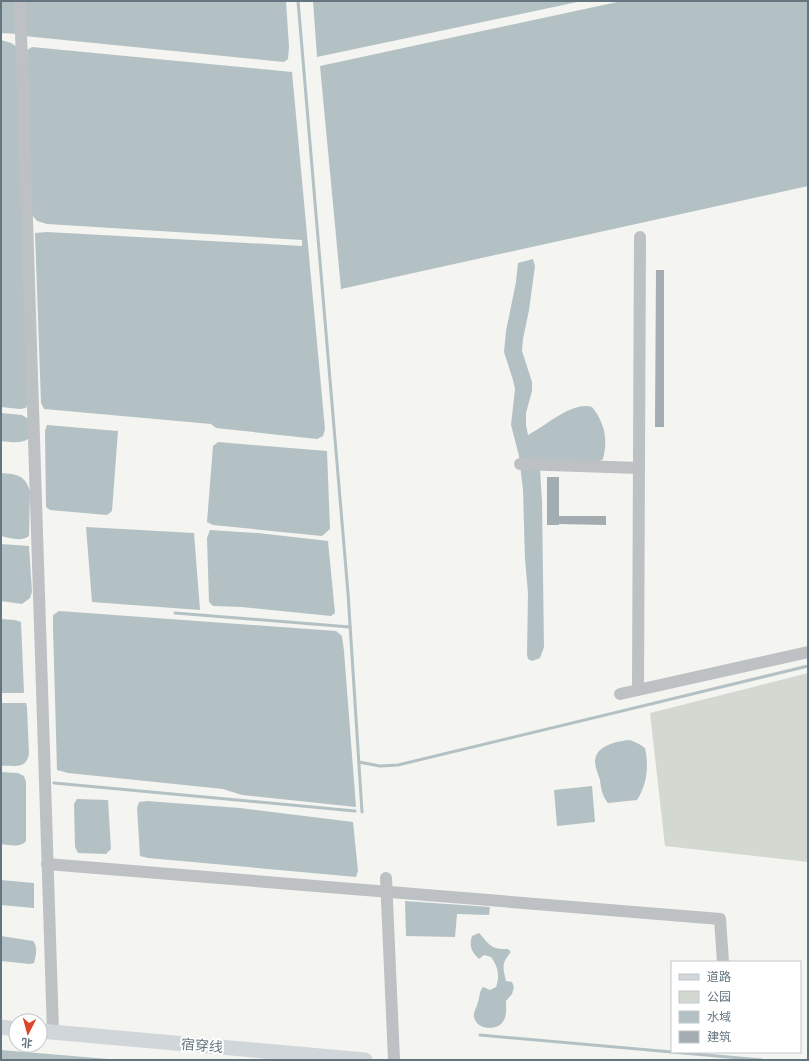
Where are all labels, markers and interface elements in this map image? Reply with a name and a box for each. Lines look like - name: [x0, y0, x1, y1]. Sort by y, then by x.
- legend: [671, 961, 801, 1053]
- text: 道路: [707, 968, 731, 985]
- text: 公园: [707, 988, 731, 1005]
- text: 水域: [707, 1008, 731, 1025]
- north arrow: [8, 1013, 48, 1053]
- text: 建筑: [707, 1028, 731, 1045]
- street label: 宿穿线: [180, 1034, 224, 1056]
- text: 北: [21, 1035, 33, 1051]

